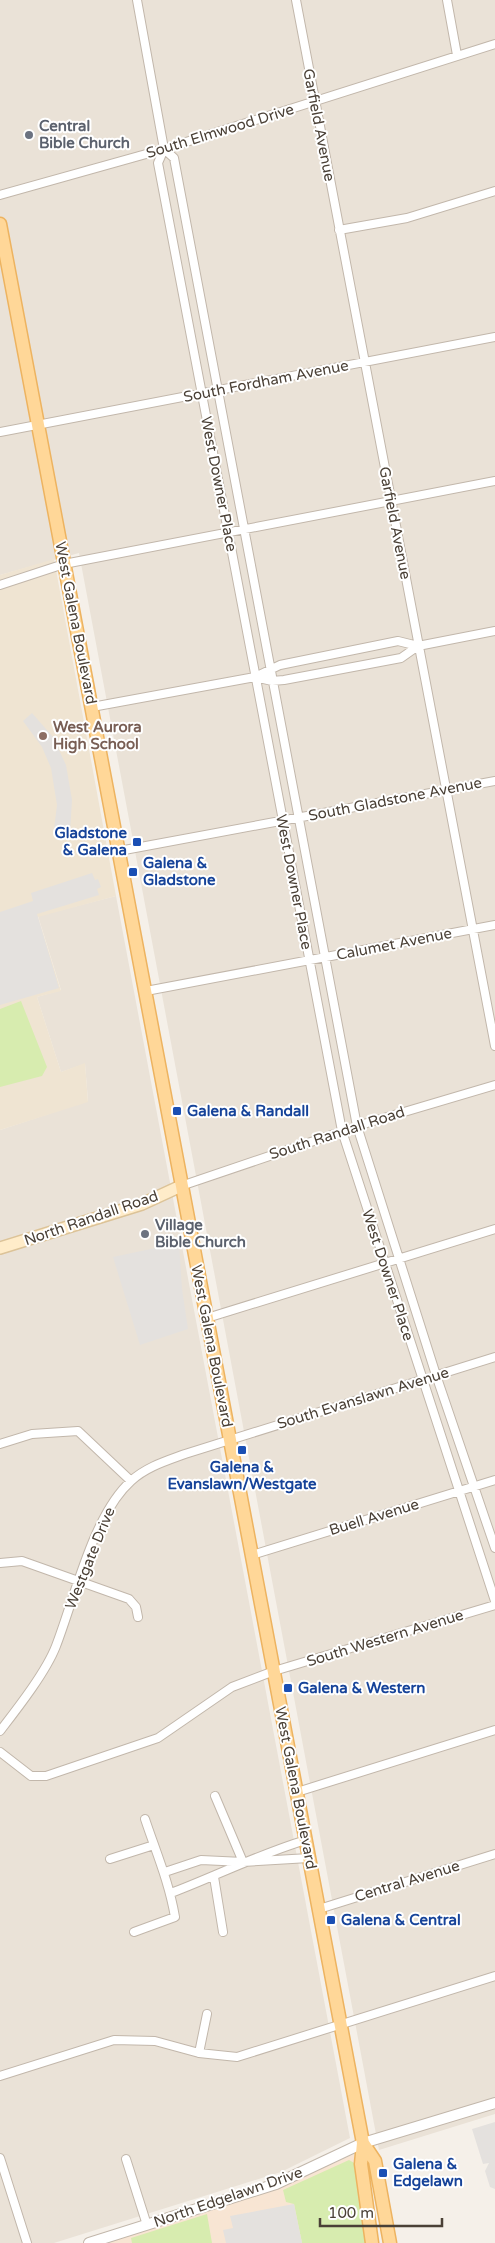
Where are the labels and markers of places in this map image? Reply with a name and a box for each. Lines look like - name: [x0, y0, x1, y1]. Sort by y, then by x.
- place label: Central Bible Church: [39, 117, 130, 152]
- marker: Central Bible Church: [23, 129, 35, 141]
- place label: West Aurora High School: [53, 718, 142, 754]
- marker: West Aurora High School: [37, 730, 49, 742]
- place label: Gladstone & Galena: [55, 824, 128, 859]
- marker: Gladstone & Galena: [131, 836, 143, 848]
- place label: Galena & Gladstone: [143, 854, 216, 889]
- marker: Galena & Gladstone: [127, 866, 139, 878]
- place label: Galena & Randall: [187, 1102, 309, 1120]
- marker: Galena & Randall: [171, 1105, 183, 1117]
- place label: Village Bible Church: [155, 1216, 246, 1251]
- marker: Village Bible Church: [139, 1228, 151, 1240]
- marker: Galena & Evanslawn/Westgate: [236, 1444, 248, 1456]
- place label: Galena & Evanslawn/Westgate: [167, 1458, 317, 1494]
- place label: Galena & Western: [298, 1679, 425, 1697]
- marker: Galena & Western: [282, 1682, 294, 1694]
- place label: Galena & Central: [341, 1911, 461, 1929]
- marker: Galena & Central: [325, 1914, 337, 1926]
- place label: Galena & Edgelawn: [393, 2155, 463, 2191]
- marker: Galena & Edgelawn: [377, 2167, 389, 2179]

